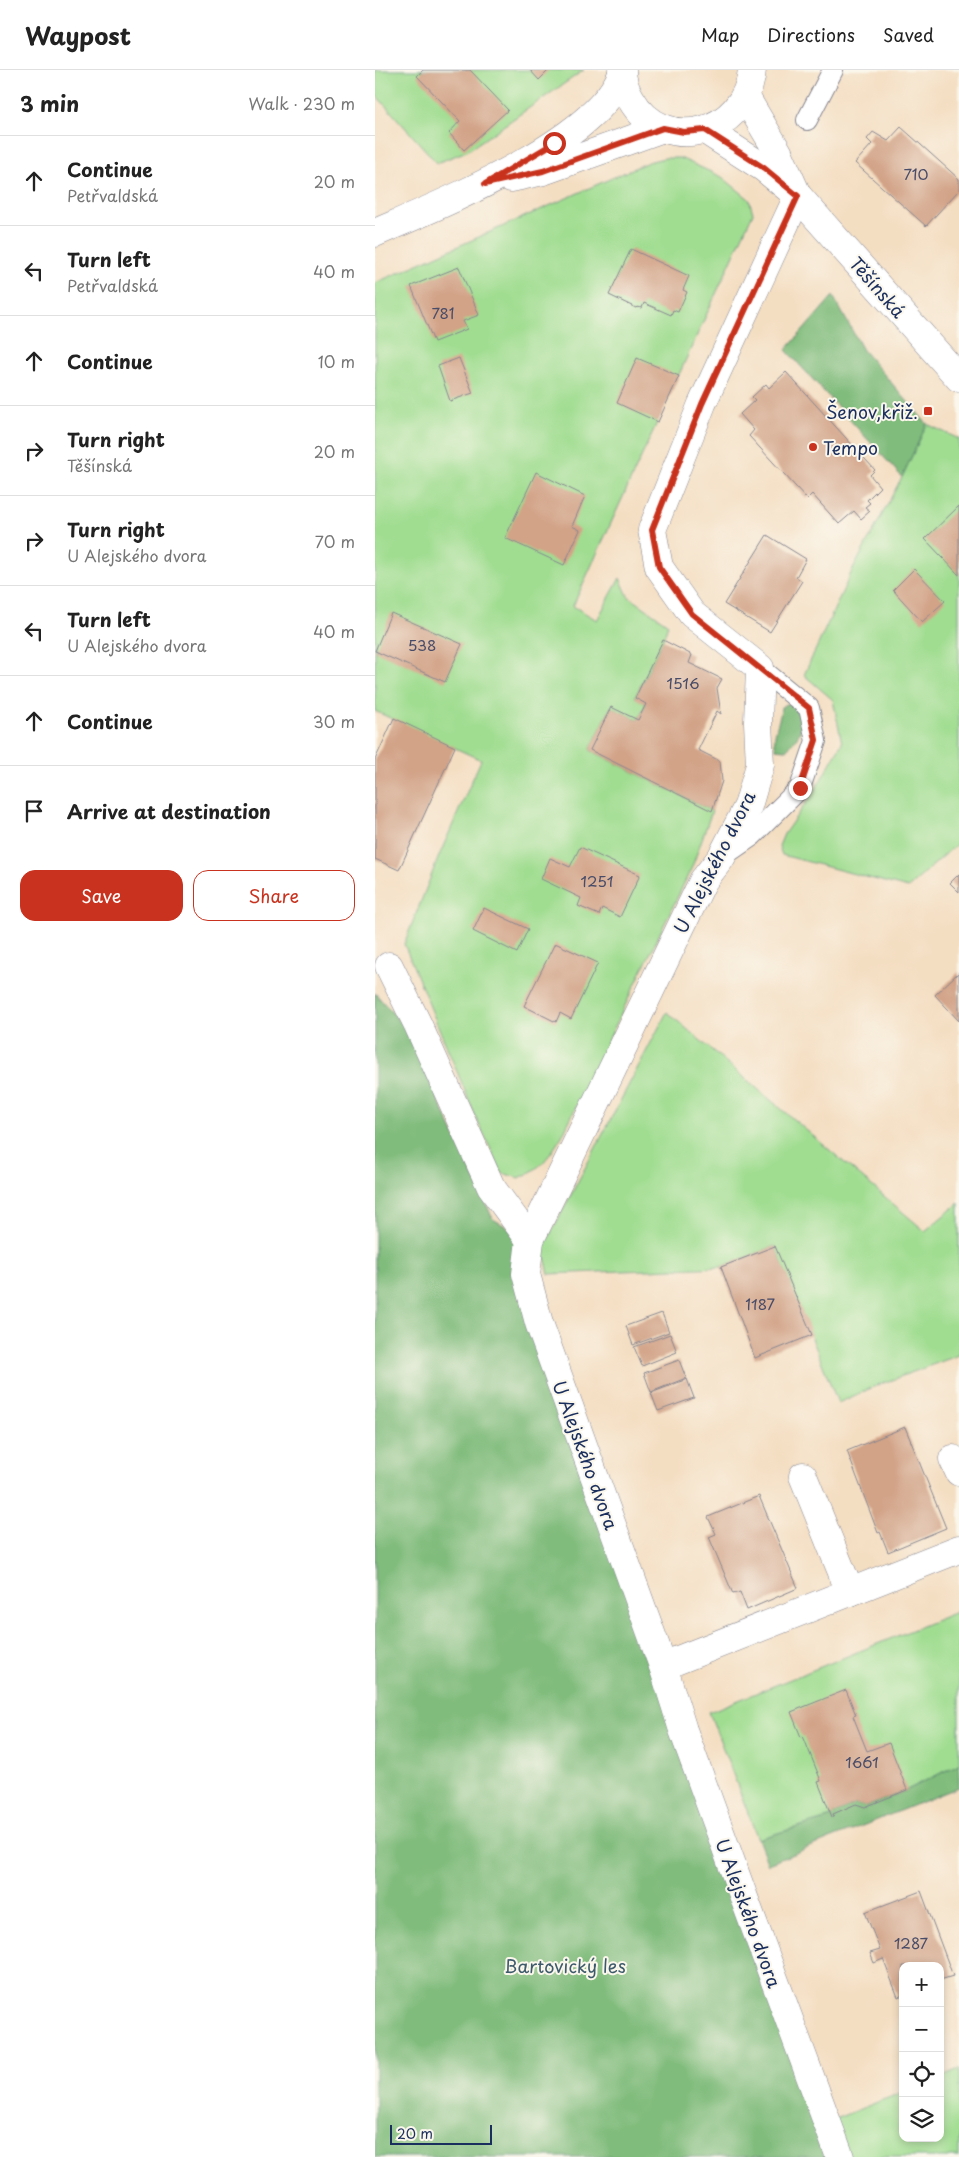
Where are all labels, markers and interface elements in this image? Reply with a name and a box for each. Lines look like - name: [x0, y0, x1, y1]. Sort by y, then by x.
- text: Waypost: [25, 17, 131, 53]
- text: Map: [701, 21, 739, 48]
- text: Directions: [767, 21, 855, 48]
- text: Saved: [883, 21, 934, 48]
- text: 3 min: [20, 87, 79, 119]
- text: Walk · 230 m: [248, 91, 355, 115]
- route start: [543, 132, 566, 155]
- text: Continue: [67, 155, 153, 183]
- house number: 710: [903, 162, 929, 185]
- icon: ahead: [20, 167, 48, 195]
- text: 20 m: [314, 169, 355, 193]
- text: Petřvaldská: [67, 183, 158, 207]
- text: Turn left: [67, 245, 151, 273]
- street label: Těšínská: [844, 251, 913, 324]
- icon: left: [20, 257, 48, 285]
- text: 40 m: [313, 259, 355, 283]
- text: Petřvaldská: [67, 273, 158, 297]
- house number: 781: [431, 301, 455, 324]
- icon: ahead: [20, 347, 48, 375]
- text: Continue: [67, 347, 153, 375]
- text: 10 m: [318, 349, 355, 373]
- place label: Šenov,křiž.: [826, 398, 918, 425]
- marker: Šenov,křiž.: [922, 405, 934, 417]
- text: Turn right: [67, 425, 165, 453]
- place label: Tempo: [823, 434, 878, 461]
- icon: right: [20, 437, 48, 465]
- text: 20 m: [314, 439, 355, 463]
- marker: Tempo: [807, 441, 819, 453]
- text: Těšínská: [67, 453, 132, 477]
- text: Turn right: [67, 515, 165, 543]
- icon: right: [20, 527, 48, 555]
- text: 70 m: [315, 529, 355, 553]
- text: U Alejského dvora: [67, 543, 207, 567]
- text: Turn left: [67, 605, 151, 633]
- icon: left: [20, 617, 48, 645]
- text: 40 m: [313, 619, 355, 643]
- text: U Alejského dvora: [67, 633, 207, 657]
- house number: 538: [408, 633, 436, 656]
- house number: 1516: [666, 671, 700, 694]
- icon: ahead: [20, 707, 48, 735]
- text: Continue: [67, 707, 153, 735]
- text: 30 m: [313, 709, 355, 733]
- route end: [789, 777, 812, 800]
- street label: U Alejského dvora: [666, 786, 762, 938]
- icon: arrive: [20, 797, 48, 825]
- text: Arrive at destination: [67, 797, 271, 825]
- house number: 1251: [581, 869, 613, 892]
- button: Save: [20, 870, 183, 921]
- button: Share: [193, 870, 355, 921]
- house number: 1187: [745, 1292, 775, 1315]
- street label: U Alejského dvora: [546, 1377, 626, 1533]
- house number: 1661: [845, 1750, 879, 1773]
- street label: U Alejského dvora: [709, 1835, 789, 1991]
- house number: 1287: [894, 1931, 929, 1954]
- park label: Bartovický les: [504, 1952, 626, 1979]
- map controls: [899, 1962, 944, 2142]
- button: +: [899, 1962, 944, 2007]
- button: −: [899, 2007, 944, 2052]
- button: locate: [899, 2052, 944, 2097]
- button: layers: [899, 2097, 944, 2142]
- scale bar: [390, 2122, 493, 2145]
- text: 20 m: [397, 2123, 433, 2144]

